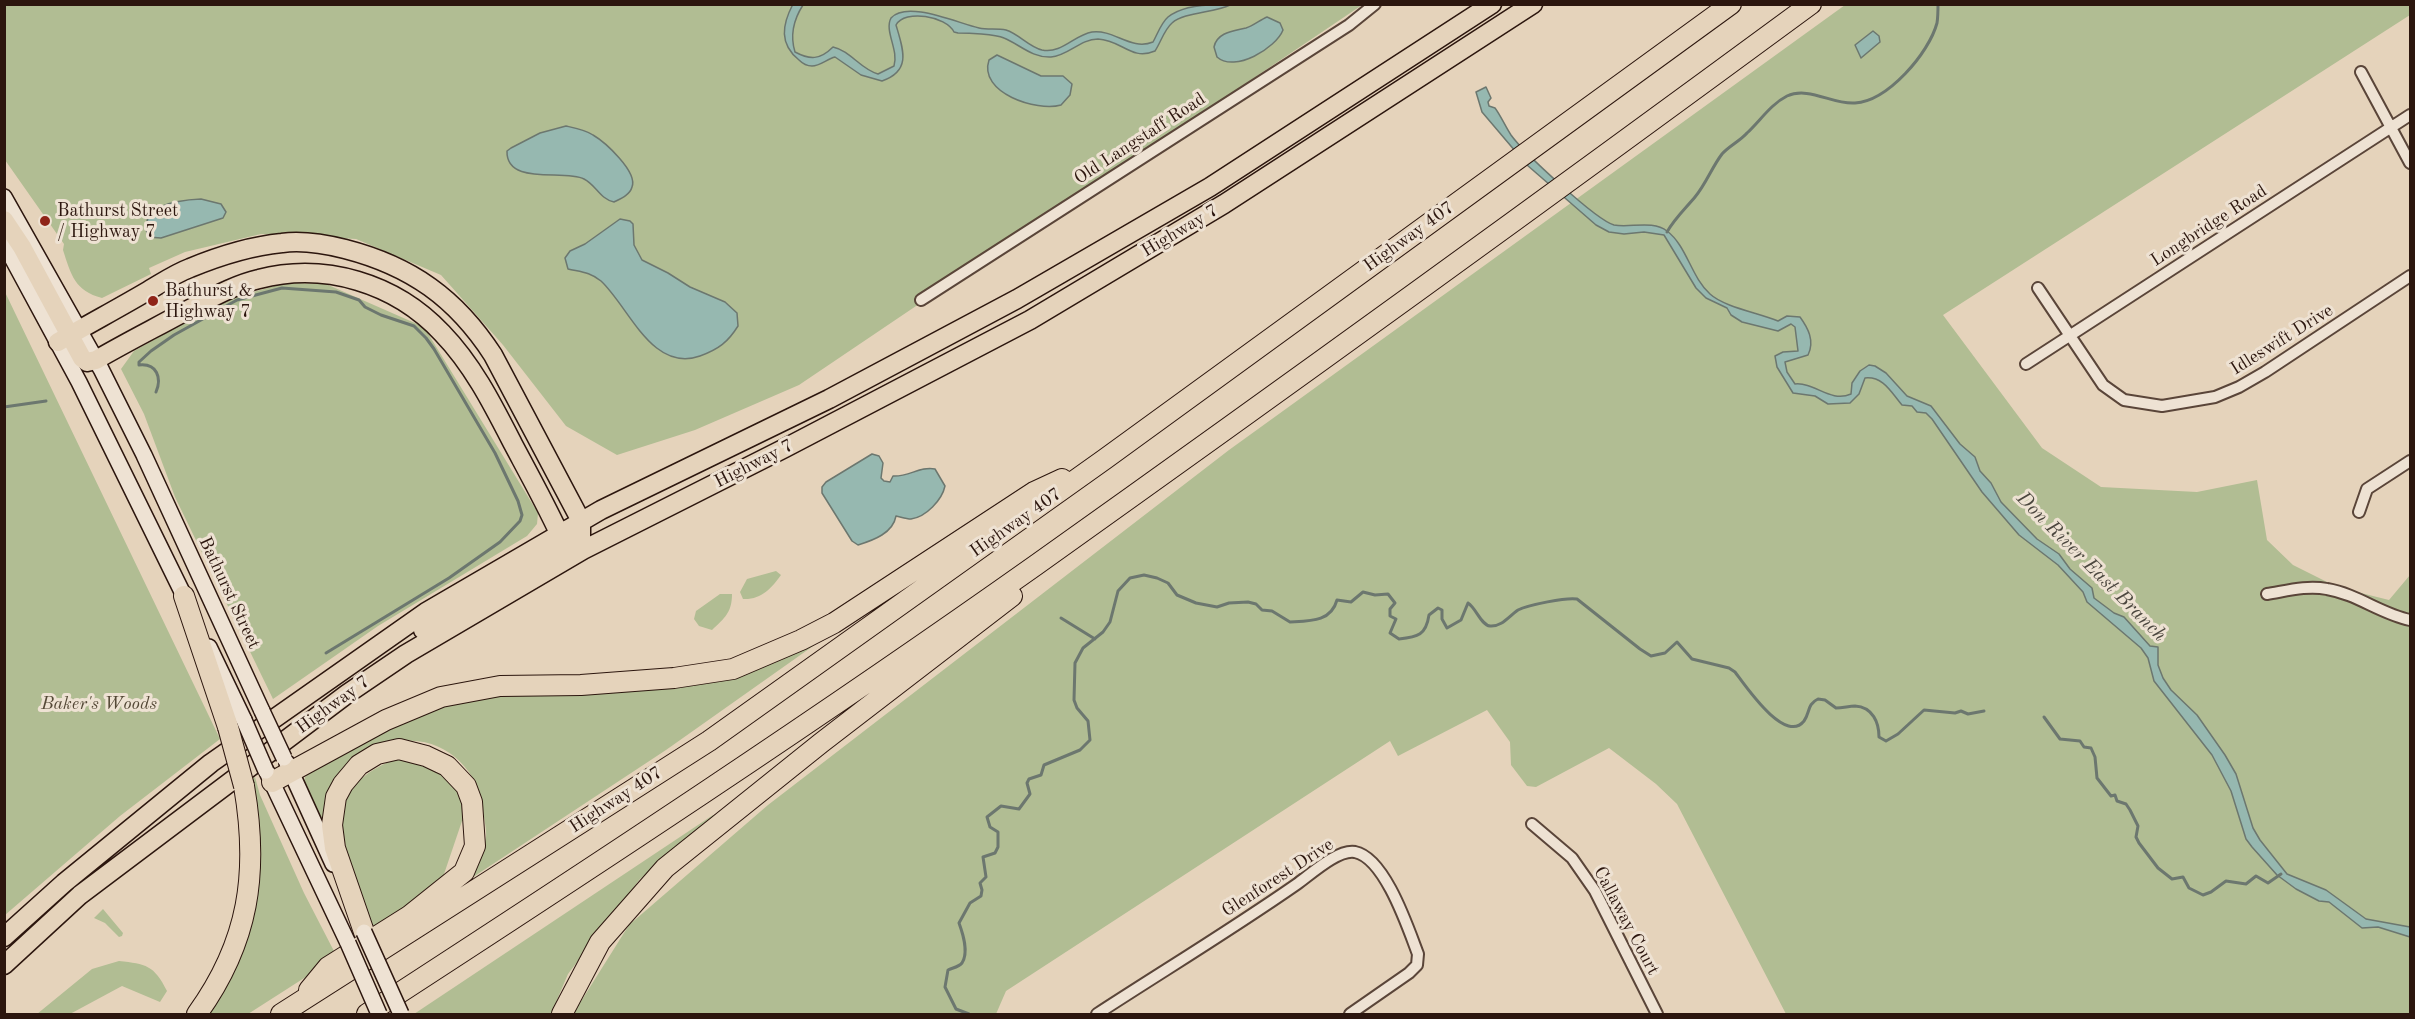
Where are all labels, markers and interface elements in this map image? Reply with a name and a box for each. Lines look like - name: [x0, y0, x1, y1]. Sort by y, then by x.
- street label: Old Langstaff Road: [1070, 88, 1210, 190]
- street label: Longbridge Road: [2147, 180, 2271, 272]
- street label: Highway 407: [1360, 197, 1458, 277]
- place label: Bathurst Street / Highway 7: [57, 200, 178, 242]
- street label: Highway 7: [1138, 200, 1222, 262]
- marker: Bathurst Street / Highway 7: [38, 214, 52, 228]
- place label: Bathurst & Highway 7: [165, 280, 253, 322]
- marker: Bathurst & Highway 7: [146, 294, 160, 308]
- street label: Idleswift Drive: [2227, 300, 2337, 380]
- street label: Highway 7: [711, 435, 797, 493]
- street label: Highway 407: [966, 484, 1066, 562]
- water label: Don River East Branch: [2011, 487, 2171, 647]
- street label: Bathurst Street: [194, 533, 264, 653]
- street label: Highway 7: [292, 671, 374, 739]
- park label: Baker's Woods: [41, 693, 157, 715]
- street label: Highway 407: [565, 762, 667, 838]
- street label: Glenforest Drive: [1218, 834, 1338, 922]
- street label: Callaway Court: [1588, 863, 1664, 979]

